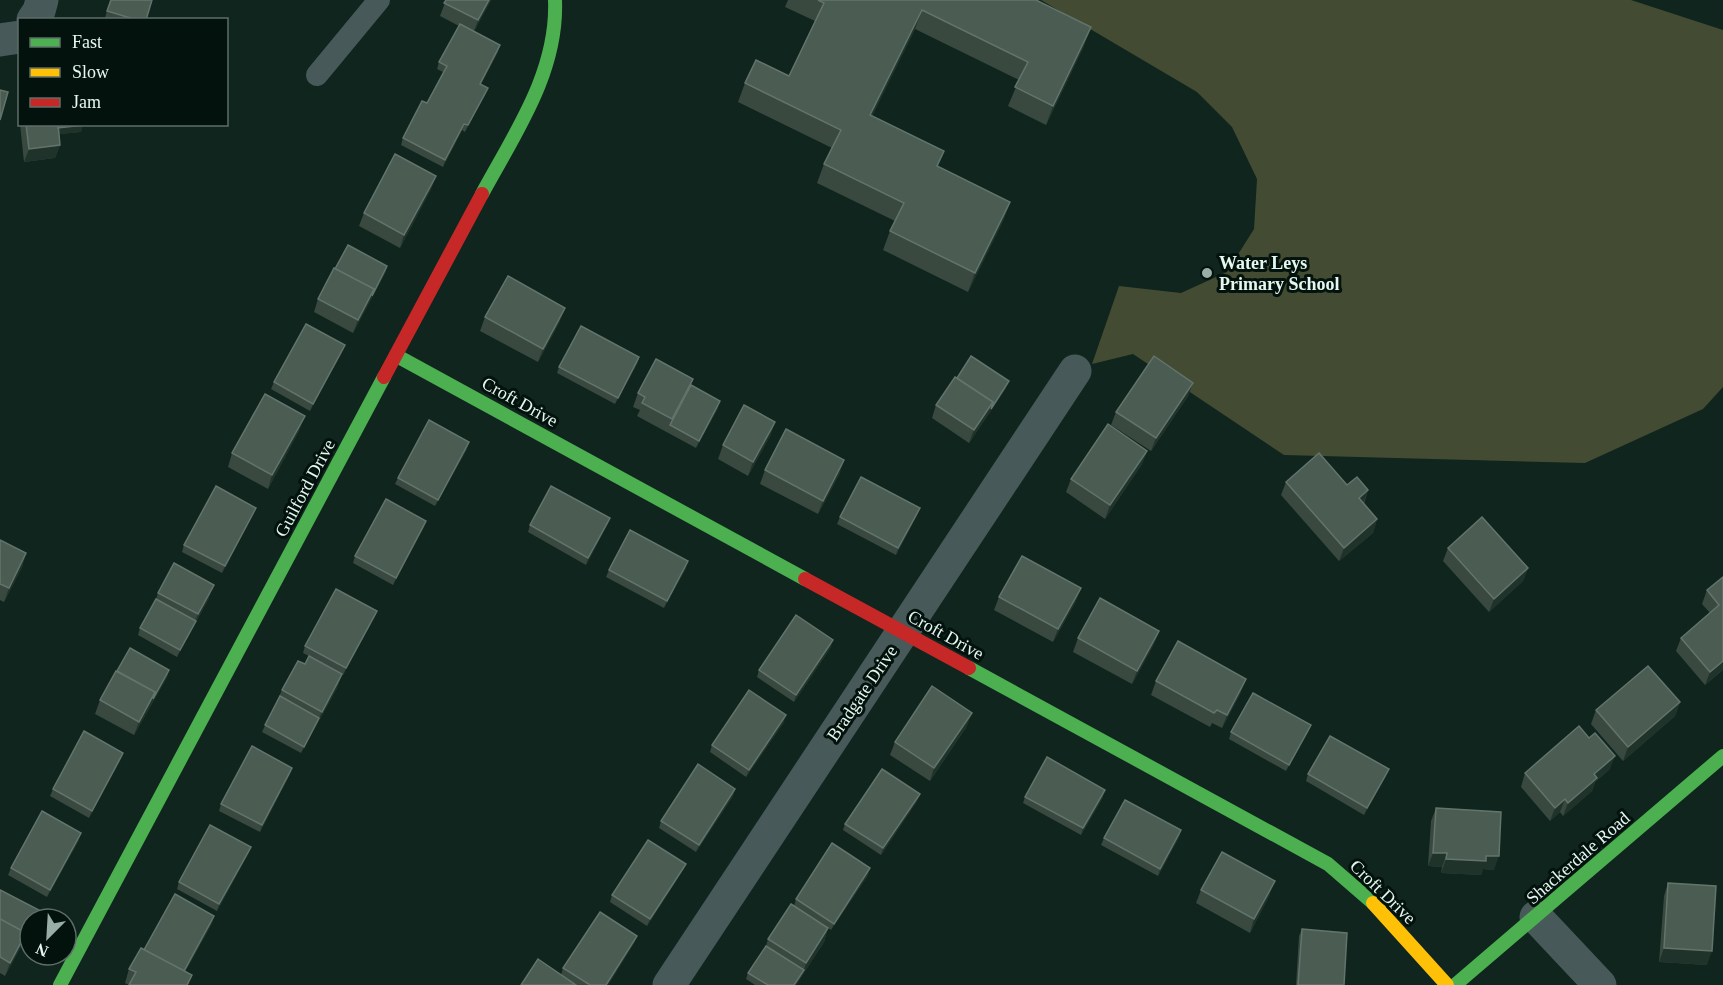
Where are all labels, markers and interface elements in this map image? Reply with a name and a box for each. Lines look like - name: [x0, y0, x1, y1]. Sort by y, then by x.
- legend: [18, 18, 228, 126]
- text: Fast: [72, 32, 102, 52]
- text: Slow: [72, 62, 109, 82]
- text: Jam: [72, 92, 101, 112]
- place label: Water Leys Primary School: [1219, 253, 1339, 294]
- marker: Water Leys Primary School: [1200, 266, 1214, 280]
- street label: Croft Drive: [479, 373, 561, 431]
- street label: Guilford Drive: [271, 436, 339, 540]
- street label: Croft Drive: [905, 606, 987, 664]
- street label: Bradgate Drive: [823, 642, 901, 744]
- street label: Shackerdale Road: [1522, 808, 1634, 908]
- street label: Croft Drive: [1346, 856, 1420, 928]
- north arrow: [18, 907, 78, 967]
- text: N: [33, 940, 51, 960]

